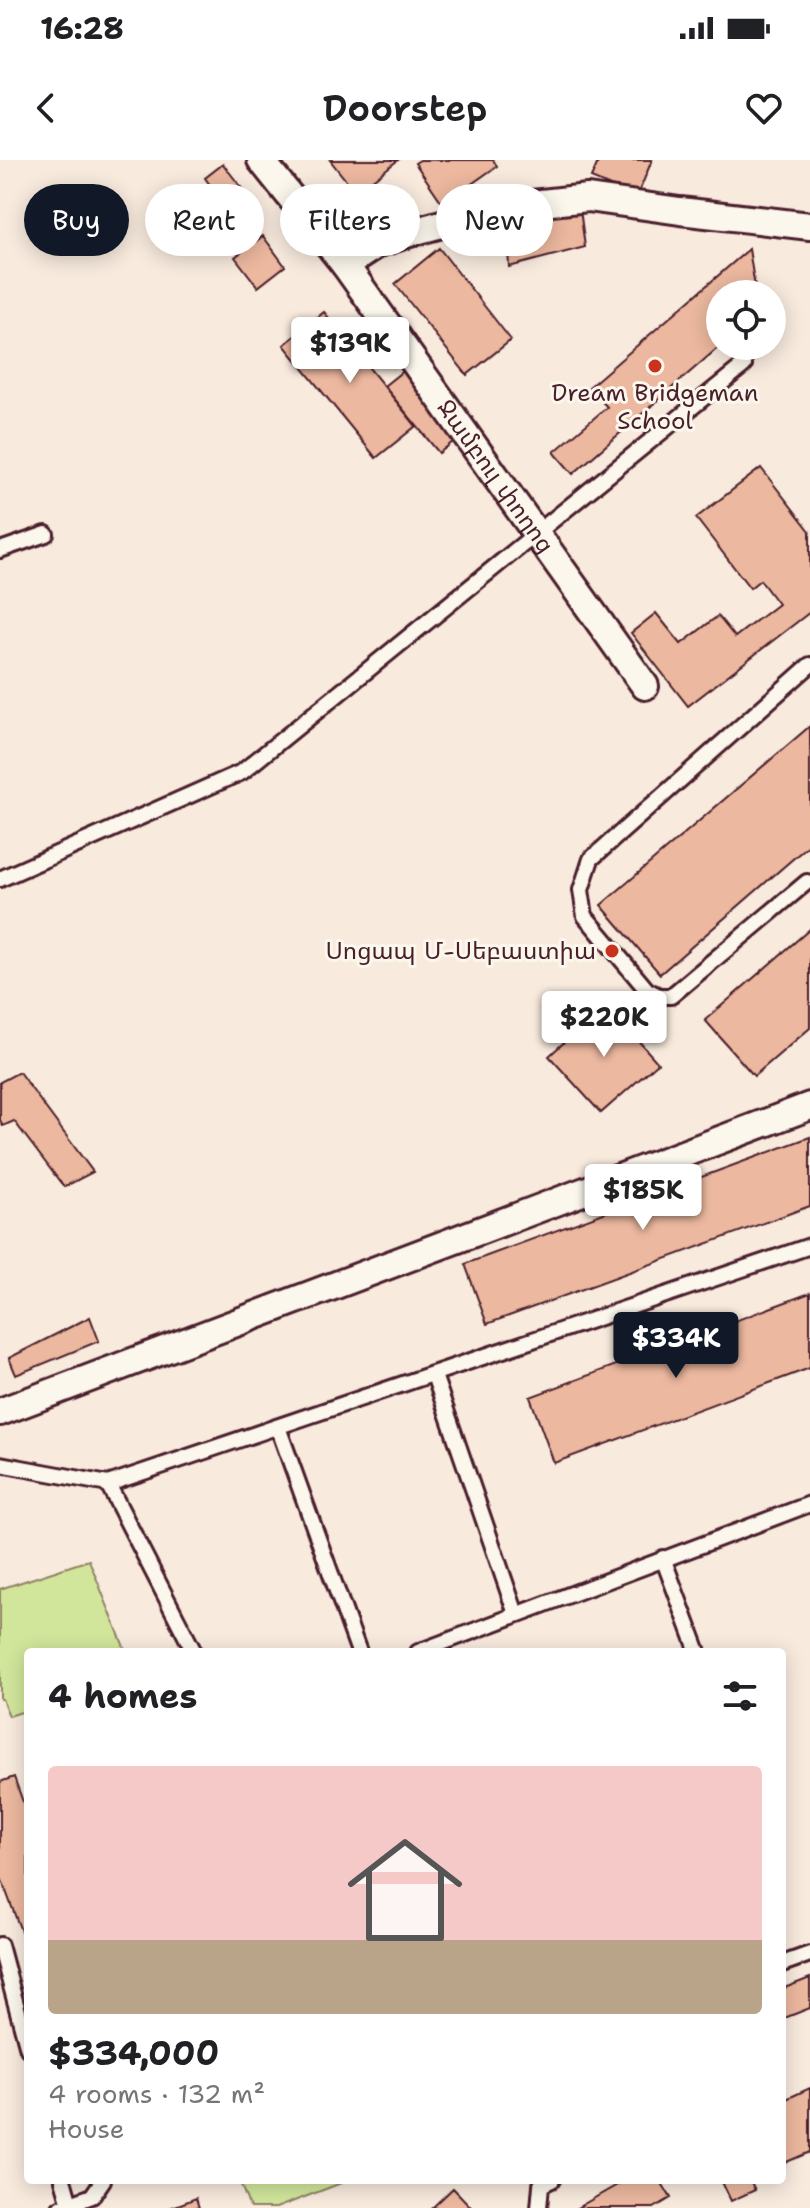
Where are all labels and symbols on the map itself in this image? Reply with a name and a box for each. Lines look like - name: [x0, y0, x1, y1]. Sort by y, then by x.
- pin: $139K: [294, 317, 406, 385]
- marker: Dream Bridgeman School: [646, 357, 664, 375]
- place label: Dream Bridgeman School: [552, 377, 758, 437]
- street label: Ջամբուլ փողոց: [430, 393, 561, 560]
- place label: Սոցապ Մ-Սեբաստիա: [325, 935, 596, 967]
- marker: Սոցապ Մ-Սեբաստիա: [603, 942, 621, 960]
- pin: $220K: [548, 991, 660, 1059]
- pin: $185K: [587, 1164, 699, 1232]
- pin: $334K: [620, 1312, 732, 1380]

